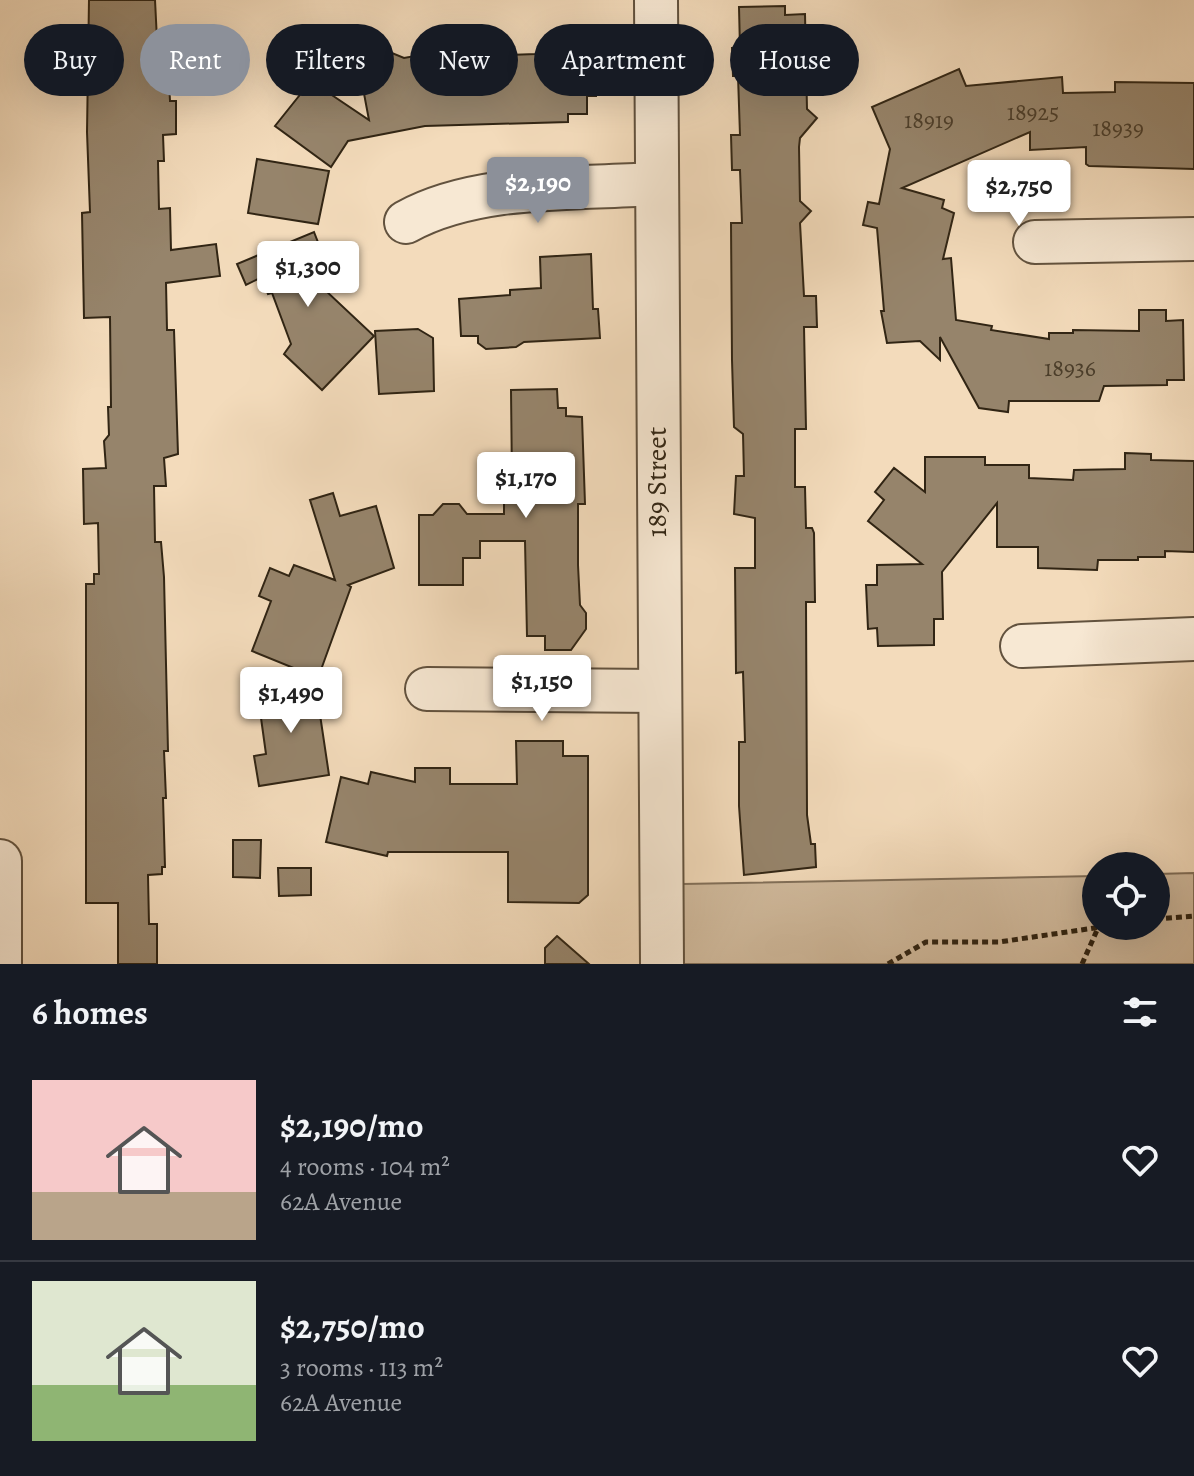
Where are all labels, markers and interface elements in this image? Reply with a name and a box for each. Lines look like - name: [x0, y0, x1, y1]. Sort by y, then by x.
- chip: Buy: [24, 24, 124, 96]
- chip: Rent: [140, 24, 250, 96]
- chip: Filters: [266, 24, 394, 96]
- chip: New: [410, 24, 518, 96]
- chip: Apartment: [534, 24, 714, 96]
- chip: House: [730, 24, 859, 96]
- house number: 18925: [1007, 96, 1059, 128]
- house number: 18919: [904, 104, 954, 136]
- house number: 18939: [1092, 112, 1144, 144]
- pin: $2,190: [473, 157, 603, 225]
- pin: $2,750: [954, 160, 1084, 228]
- text: $2,190: [505, 165, 571, 200]
- text: $2,750: [986, 168, 1052, 203]
- pin: $1,300: [243, 241, 373, 309]
- text: $1,300: [275, 249, 341, 284]
- house number: 18936: [1044, 352, 1096, 384]
- street label: 189 Street: [638, 427, 676, 537]
- pin: $1,170: [461, 452, 591, 520]
- text: $1,170: [495, 460, 557, 495]
- pin: $1,150: [477, 655, 607, 723]
- text: $1,150: [511, 663, 573, 698]
- pin: $1,490: [226, 667, 356, 735]
- text: $1,490: [258, 675, 324, 710]
- map controls: [1082, 852, 1170, 940]
- button: locate: [1082, 852, 1170, 940]
- text: 6 homes: [32, 989, 148, 1036]
- icon: filters: [1118, 990, 1162, 1034]
- text: $2,190/mo: [280, 1102, 424, 1149]
- icon: home: [96, 1112, 192, 1208]
- icon: heart: [1118, 1138, 1162, 1182]
- text: 4 rooms · 104 m²: [280, 1149, 450, 1184]
- text: 62A Avenue: [280, 1184, 402, 1219]
- text: $2,750/mo: [280, 1303, 425, 1350]
- icon: home: [96, 1313, 192, 1409]
- icon: heart: [1118, 1339, 1162, 1383]
- text: 3 rooms · 113 m²: [280, 1350, 443, 1385]
- text: 62A Avenue: [280, 1385, 402, 1420]

